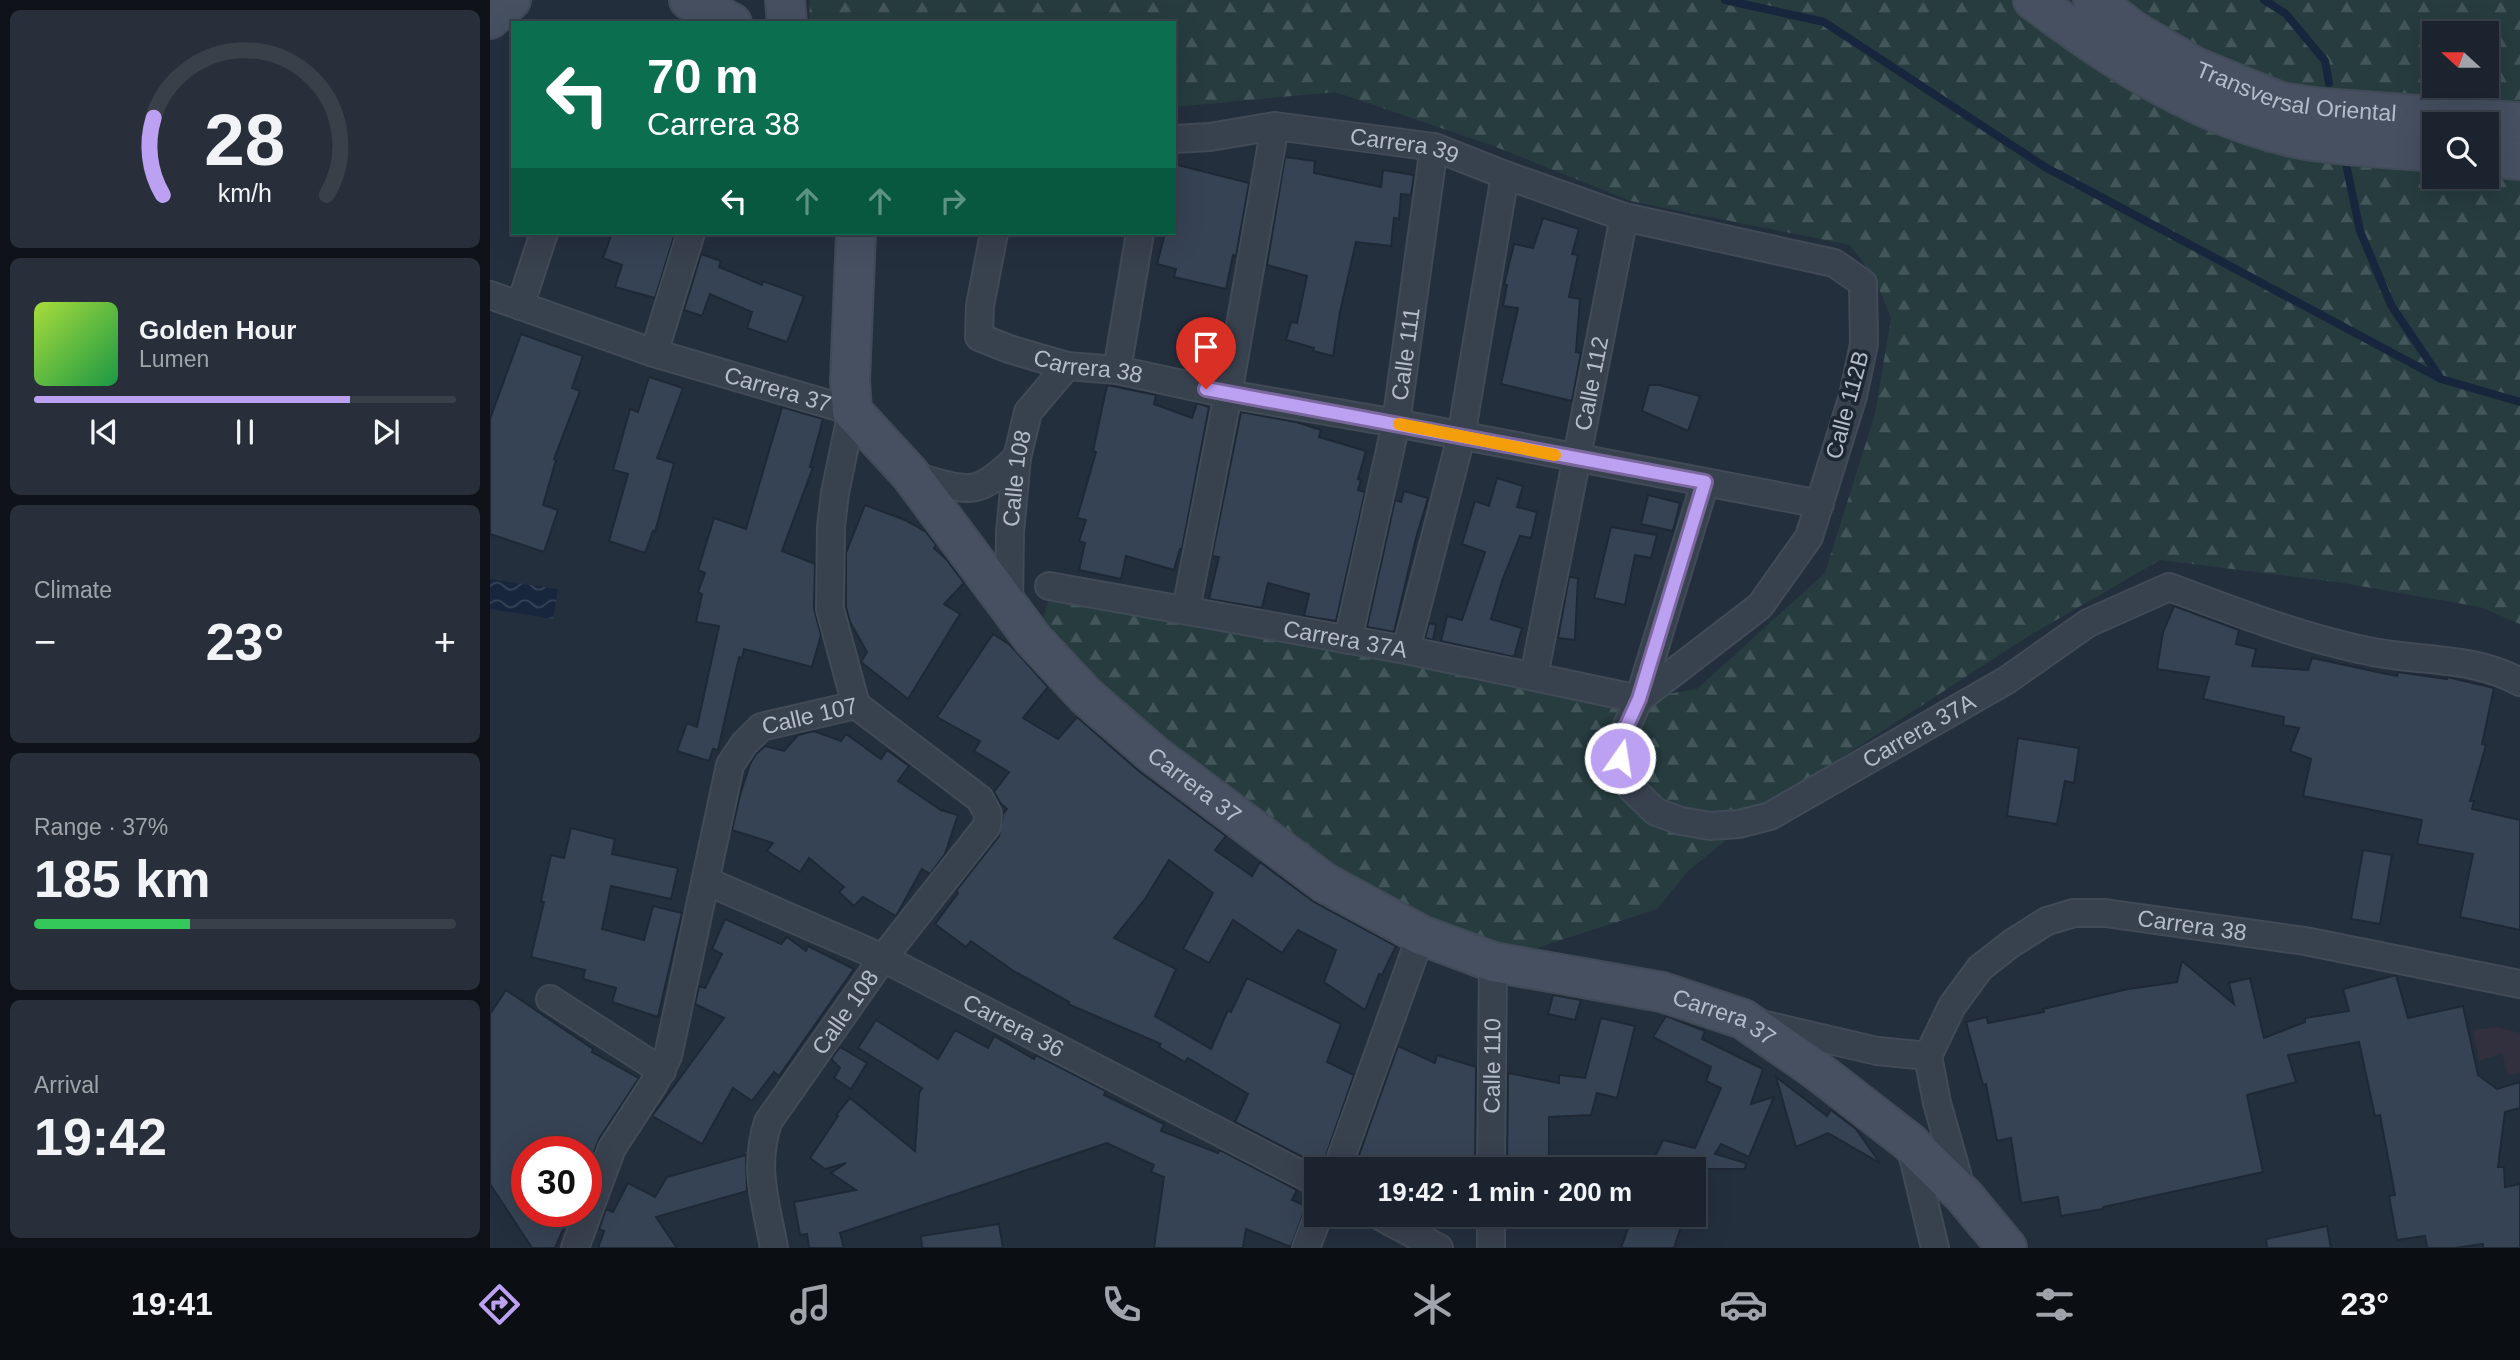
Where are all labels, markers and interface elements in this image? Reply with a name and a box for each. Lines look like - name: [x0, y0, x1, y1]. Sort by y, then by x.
- north arrow: [2422, 21, 2499, 98]
- map controls: [2422, 21, 2499, 189]
- icon: left: [532, 49, 623, 140]
- text: 70 m: [647, 49, 759, 103]
- street label: Transversal Oriental: [2192, 56, 2397, 126]
- text: 28: [205, 99, 285, 180]
- text: Carrera 38: [647, 106, 800, 142]
- button: search: [2422, 112, 2499, 189]
- street label: Carrera 39: [1349, 123, 1463, 169]
- text: km/h: [218, 179, 272, 207]
- icon: left: [715, 182, 753, 220]
- icon: ahead: [788, 182, 826, 220]
- icon: ahead: [861, 182, 899, 220]
- icon: right: [934, 182, 972, 220]
- street label: Calle 111: [1386, 306, 1425, 402]
- text: Golden Hour: [139, 315, 296, 345]
- pin: [1176, 317, 1236, 389]
- icon: arrive: [1187, 328, 1225, 366]
- street label: Calle 112: [1569, 334, 1613, 433]
- street label: Carrera 38: [1031, 344, 1145, 388]
- text: Lumen: [139, 346, 209, 372]
- street label: Calle 112B: [1820, 348, 1874, 462]
- street label: Carrera 37: [721, 361, 834, 417]
- icon: previous: [85, 413, 123, 451]
- icon: pause: [226, 413, 264, 451]
- icon: next: [367, 413, 405, 451]
- street label: Calle 108: [998, 427, 1036, 528]
- text: Climate: [34, 577, 112, 603]
- text: 23°: [206, 613, 284, 671]
- street label: Carrera 37A: [1281, 615, 1410, 663]
- text: −: [34, 621, 56, 663]
- text: +: [434, 621, 456, 663]
- street label: Carrera 37A: [1858, 688, 1980, 773]
- street label: Calle 107: [759, 692, 860, 739]
- position arrow: [1583, 721, 1657, 795]
- street label: Carrera 37: [1143, 742, 1246, 829]
- text: Range · 37%: [34, 814, 168, 840]
- text: 185 km: [34, 850, 210, 908]
- street label: Carrera 38: [2136, 905, 2248, 946]
- street label: Calle 108: [806, 965, 884, 1059]
- street label: Carrera 37: [1669, 984, 1781, 1051]
- street label: Carrera 36: [959, 989, 1068, 1062]
- street label: Calle 110: [1479, 1018, 1505, 1114]
- text: Arrival: [34, 1072, 99, 1098]
- text: 19:42: [34, 1108, 167, 1166]
- speed limit sign: 30: [511, 1136, 602, 1227]
- text: 19:42 · 1 min · 200 m: [1378, 1177, 1632, 1207]
- icon: directions: [475, 1280, 524, 1329]
- icon: music: [786, 1280, 835, 1329]
- icon: phone: [1097, 1280, 1146, 1329]
- icon: climate: [1408, 1280, 1457, 1329]
- icon: car: [1719, 1280, 1768, 1329]
- icon: filters: [2030, 1280, 2079, 1329]
- text: 19:41: [131, 1286, 213, 1322]
- text: 23°: [2341, 1286, 2389, 1322]

